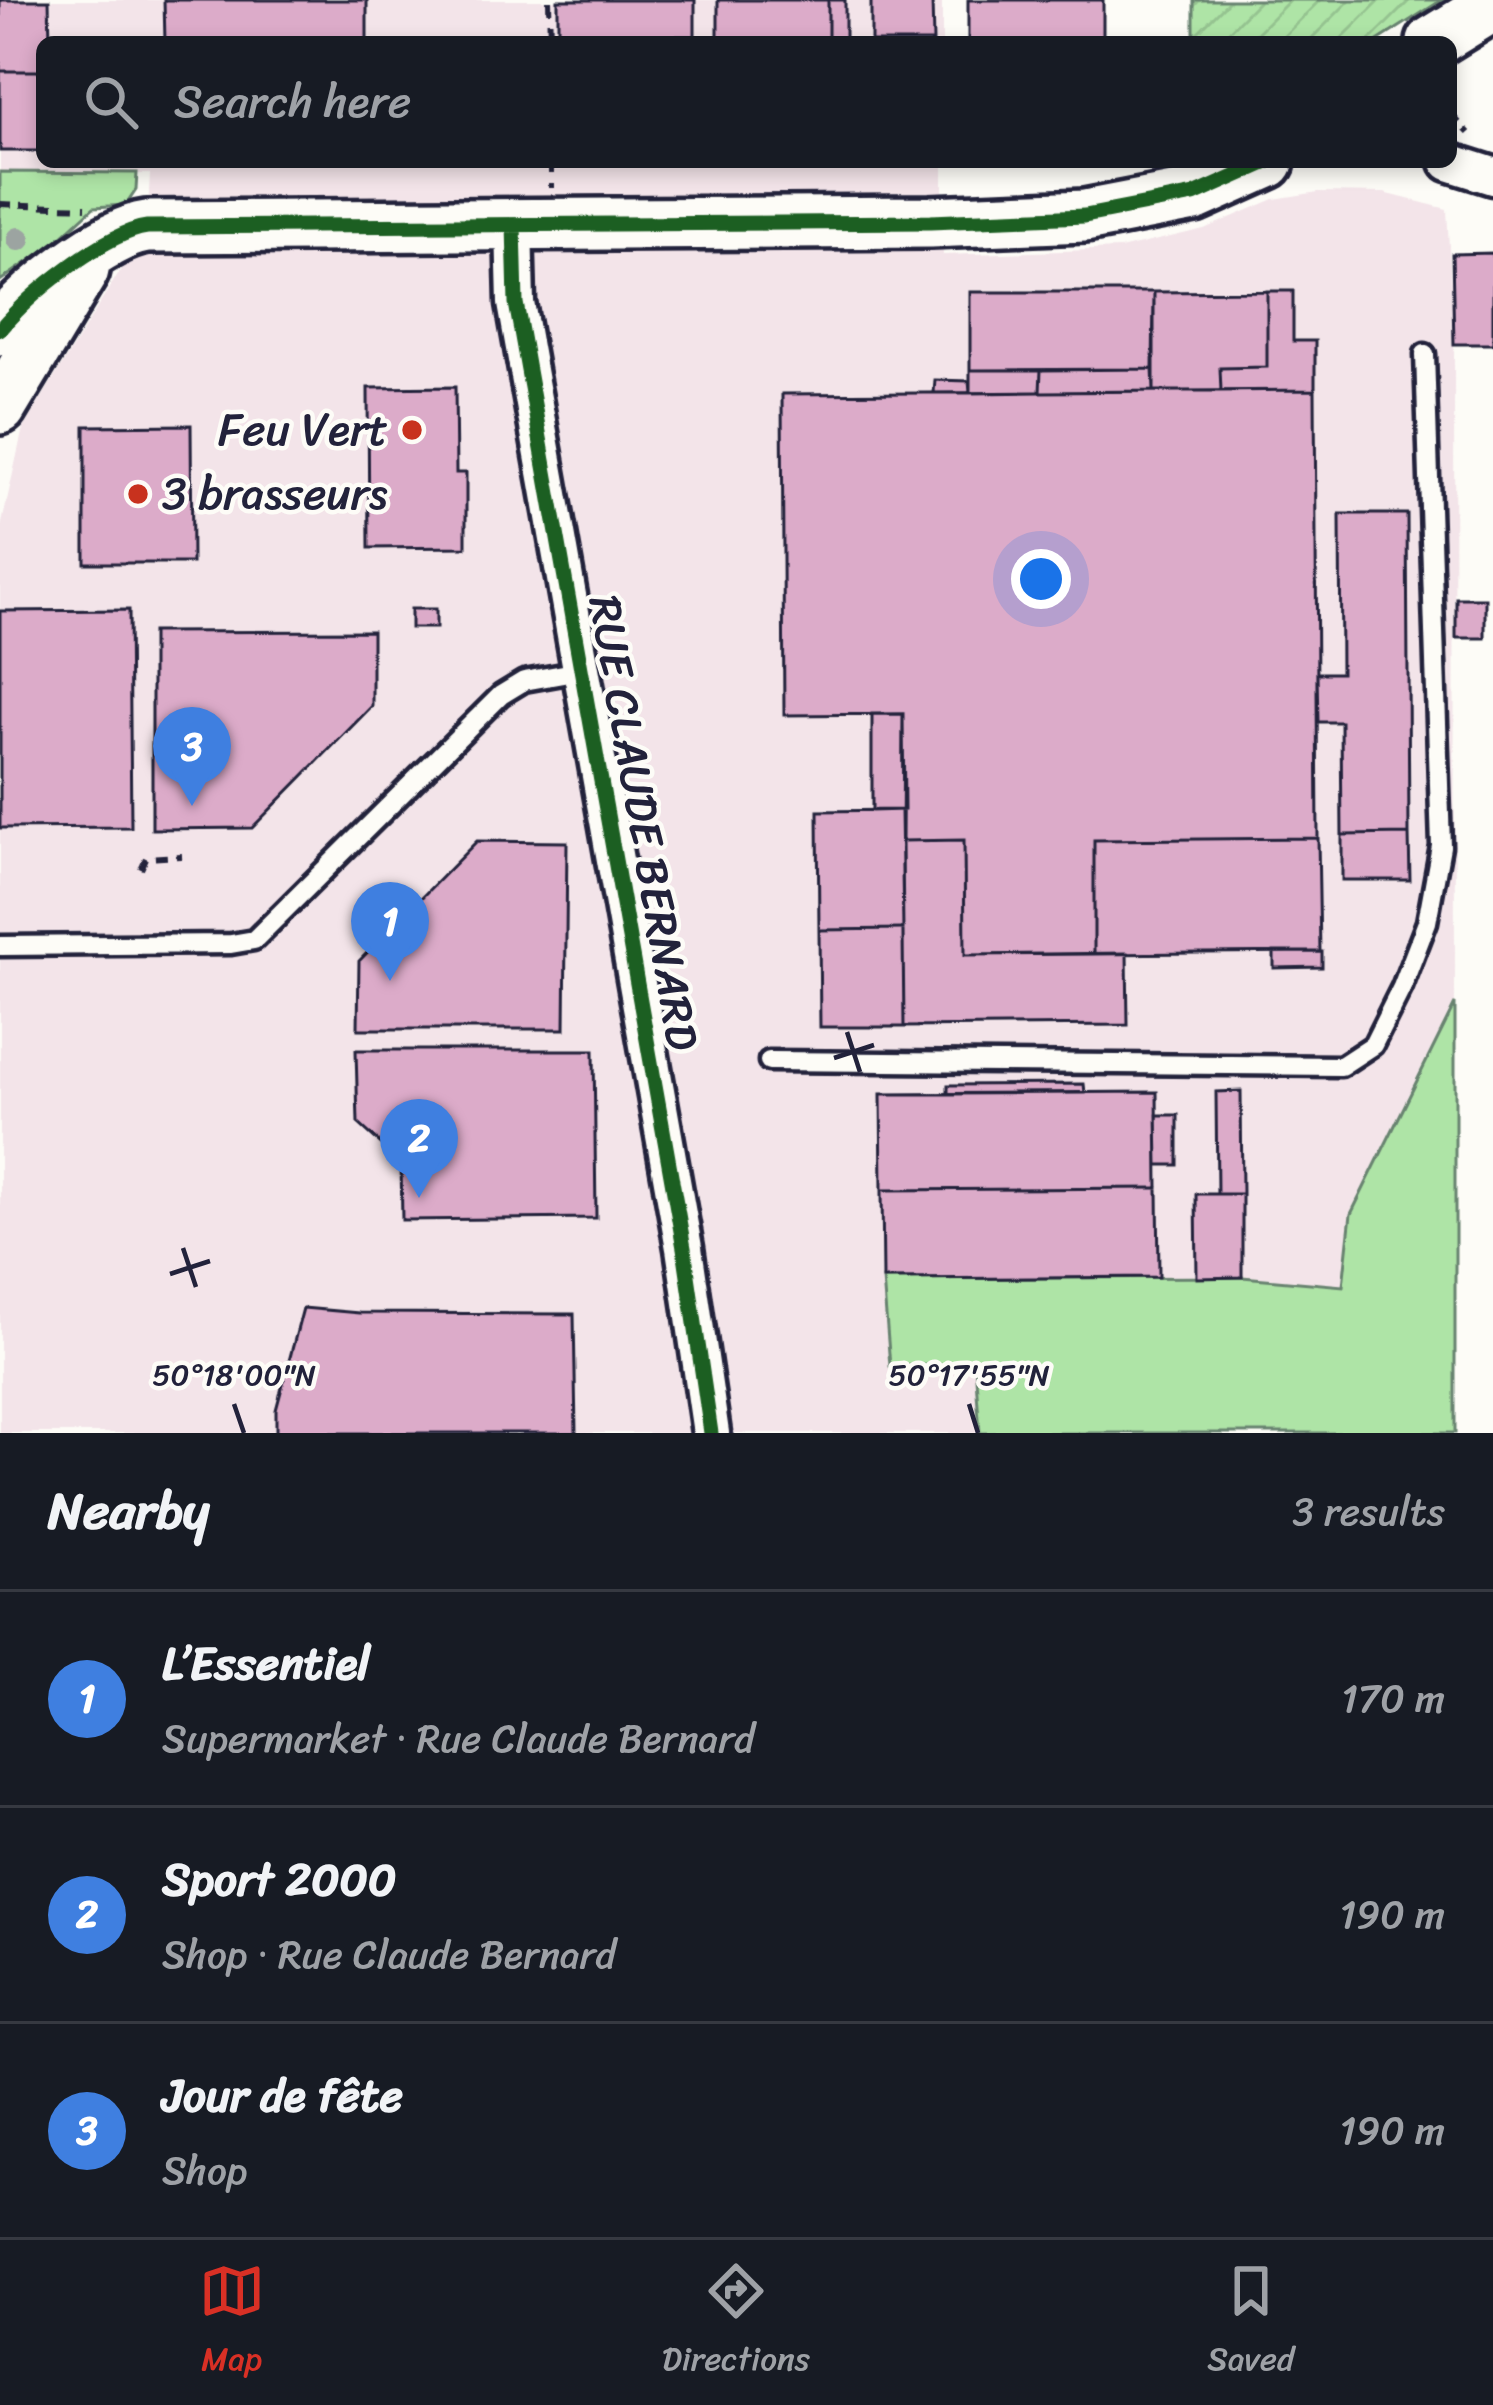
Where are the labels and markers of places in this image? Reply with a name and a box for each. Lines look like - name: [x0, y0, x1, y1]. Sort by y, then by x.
- place label: Feu Vert: [218, 390, 388, 470]
- marker: Feu Vert: [399, 417, 425, 443]
- place label: 3 brasseurs: [162, 454, 388, 534]
- marker: 3 brasseurs: [125, 481, 151, 507]
- pin: 3: [153, 707, 231, 806]
- pin: 1: [351, 882, 429, 981]
- pin: 2: [380, 1099, 458, 1198]

